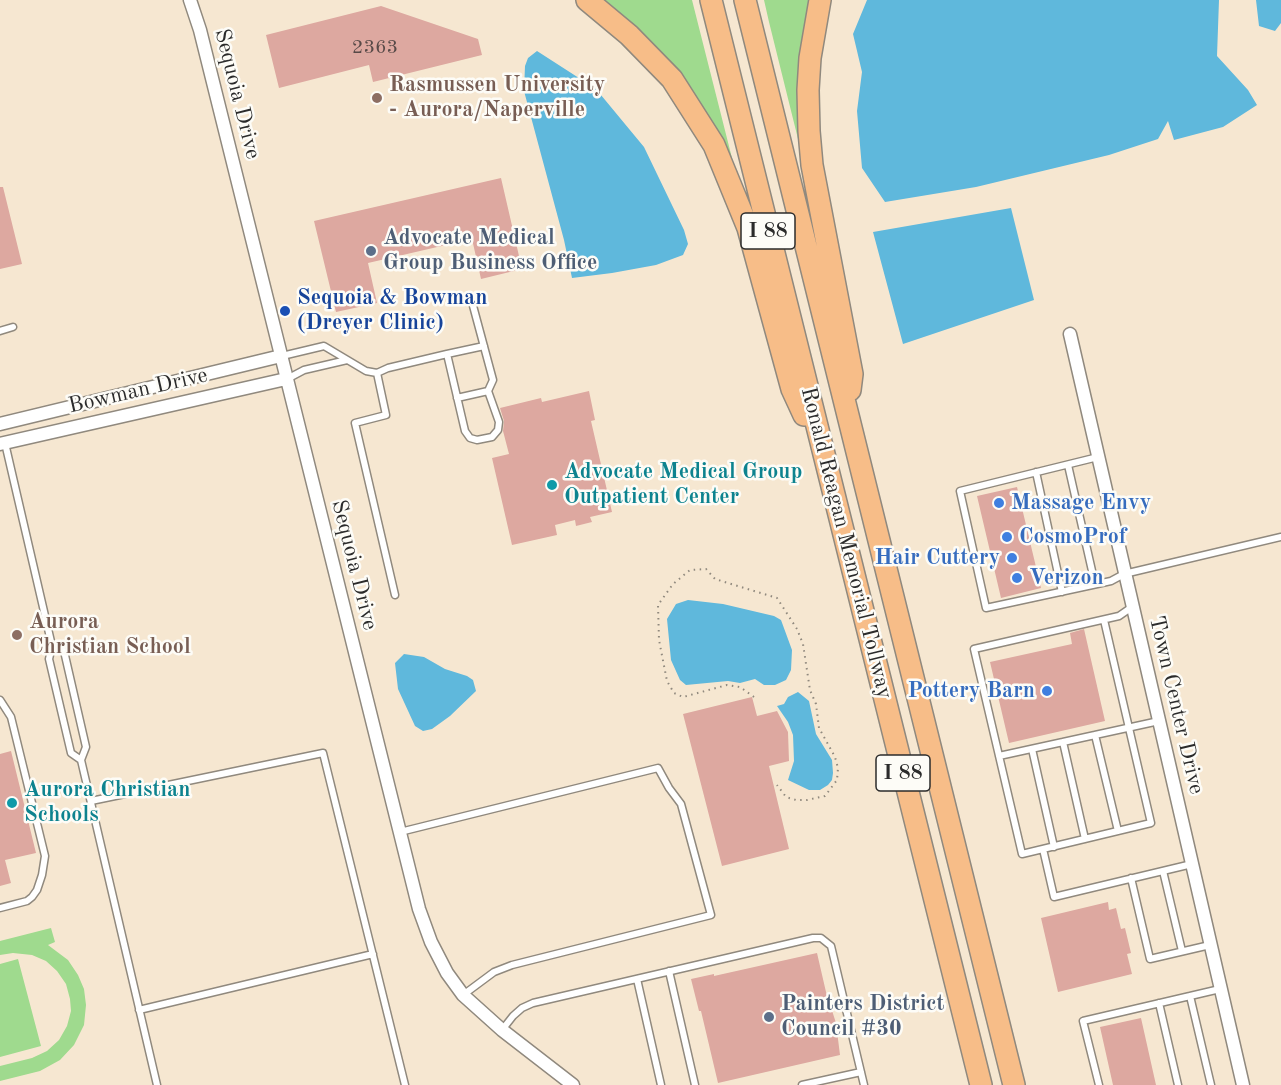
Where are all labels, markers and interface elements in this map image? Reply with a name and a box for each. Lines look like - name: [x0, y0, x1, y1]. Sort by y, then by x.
- street label: Sequoia Drive: [208, 26, 266, 162]
- house number: 2363: [352, 36, 398, 60]
- place label: Rasmussen University - Aurora/Naperville: [389, 72, 605, 124]
- marker: Rasmussen University - Aurora/Naperville: [370, 91, 384, 105]
- road number: I 88: [741, 213, 795, 249]
- place label: Advocate Medical Group Business Office: [383, 225, 597, 276]
- marker: Advocate Medical Group Business Office: [364, 244, 378, 258]
- place label: Sequoia & Bowman (Dreyer Clinic): [297, 285, 487, 336]
- marker: Sequoia & Bowman (Dreyer Clinic): [278, 304, 292, 318]
- street label: Bowman Drive: [66, 362, 210, 420]
- street label: Ronald Reagan Memorial Tollway: [794, 384, 898, 702]
- place label: Advocate Medical Group Outpatient Center: [564, 459, 802, 511]
- marker: Advocate Medical Group Outpatient Center: [545, 478, 559, 492]
- place label: Massage Envy: [1011, 490, 1151, 516]
- marker: Massage Envy: [992, 496, 1006, 510]
- street label: Sequoia Drive: [325, 497, 383, 633]
- place label: CosmoProf: [1019, 524, 1127, 550]
- marker: CosmoProf: [1000, 530, 1014, 544]
- place label: Hair Cuttery: [874, 545, 1000, 571]
- marker: Hair Cuttery: [1005, 551, 1019, 565]
- place label: Verizon: [1029, 565, 1104, 591]
- marker: Verizon: [1010, 571, 1024, 585]
- place label: Aurora Christian School: [29, 609, 191, 660]
- street label: Town Center Drive: [1143, 613, 1209, 797]
- marker: Aurora Christian School: [10, 628, 24, 642]
- place label: Pottery Barn: [907, 678, 1035, 704]
- marker: Pottery Barn: [1040, 684, 1054, 698]
- road number: I 88: [876, 755, 930, 791]
- place label: Aurora Christian Schools: [24, 777, 190, 828]
- marker: Aurora Christian Schools: [5, 796, 19, 810]
- place label: Painters District Council #30: [781, 991, 945, 1042]
- marker: Painters District Council #30: [762, 1010, 776, 1024]

